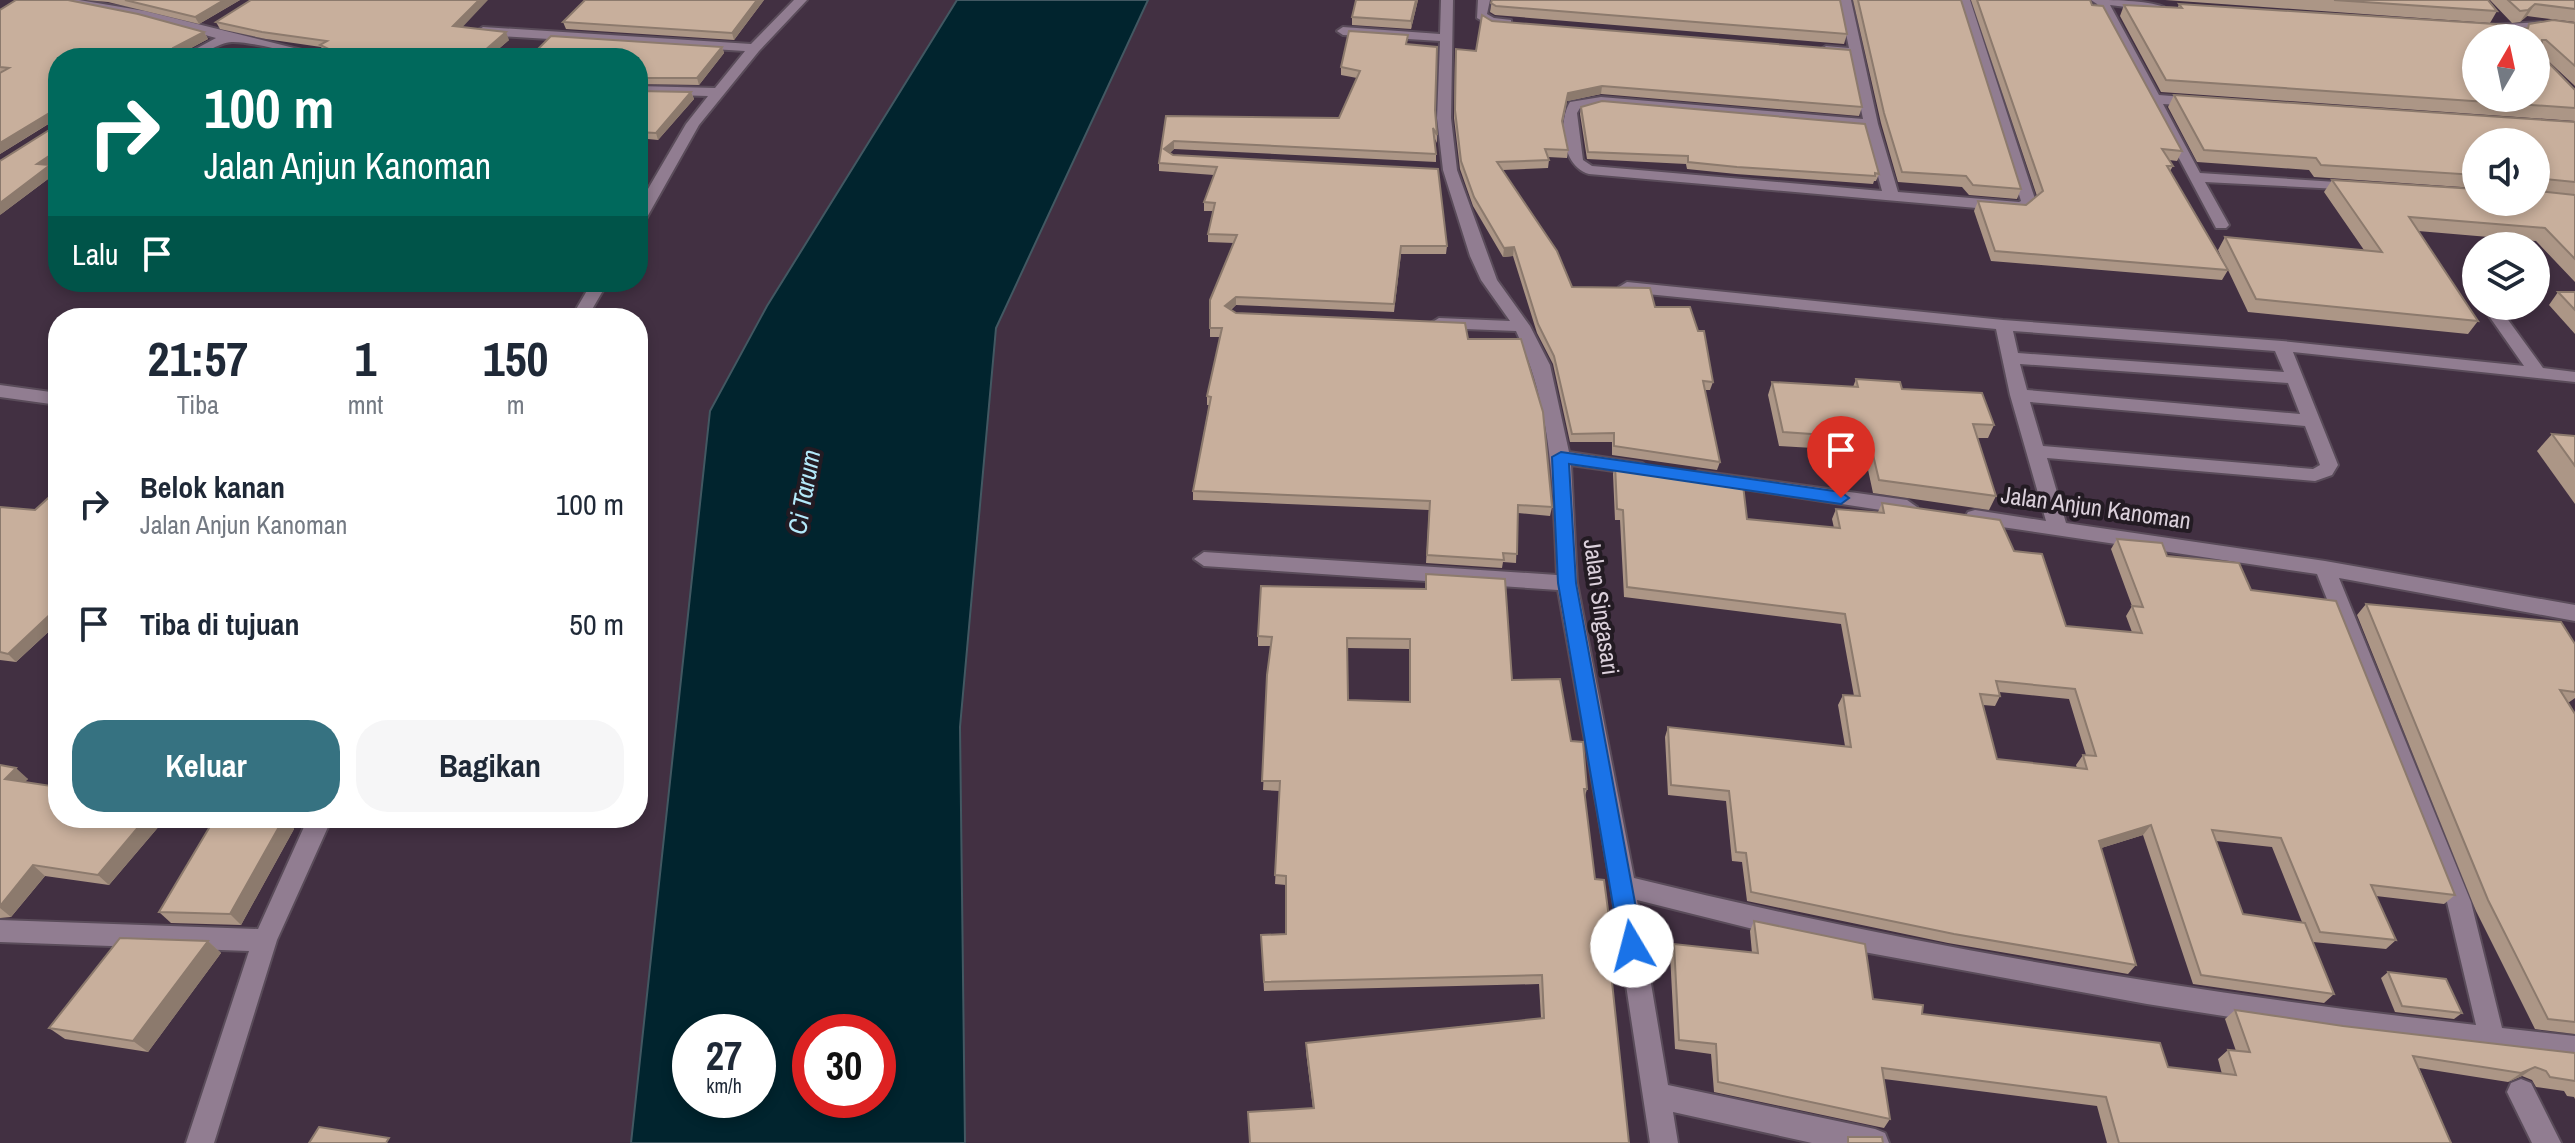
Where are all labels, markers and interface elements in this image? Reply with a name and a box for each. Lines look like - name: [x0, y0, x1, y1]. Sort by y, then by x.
- north arrow: [2462, 24, 2550, 112]
- map controls: [2462, 24, 2550, 320]
- text: 100 m: [204, 70, 334, 145]
- icon: right: [72, 80, 176, 184]
- button: sound: [2462, 128, 2550, 216]
- text: Jalan Anjun Kanoman: [204, 142, 491, 190]
- icon: arrive: [135, 232, 179, 276]
- button: layers: [2462, 232, 2550, 320]
- text: Lalu: [72, 234, 119, 274]
- text: 21:57: [148, 326, 248, 391]
- text: 1: [355, 326, 376, 391]
- text: 150: [483, 326, 548, 391]
- text: Tiba: [177, 387, 219, 422]
- text: mnt: [348, 387, 383, 422]
- text: m: [507, 387, 525, 422]
- pin: [1807, 416, 1875, 498]
- icon: arrive: [1819, 428, 1863, 472]
- water label: Ci Tarum: [779, 447, 828, 537]
- text: Belok kanan: [140, 467, 285, 507]
- street label: Jalan Anjun Kanoman: [1999, 478, 2193, 536]
- icon: right: [72, 482, 116, 526]
- text: 100 m: [556, 484, 624, 524]
- text: Jalan Anjun Kanoman: [140, 507, 347, 542]
- street label: Jalan Singasari: [1577, 537, 1627, 677]
- icon: arrive: [72, 602, 116, 646]
- text: Tiba di tujuan: [140, 604, 300, 644]
- text: 50 m: [569, 604, 624, 644]
- button: Keluar: [72, 720, 340, 812]
- button: Bagikan: [356, 720, 624, 812]
- position arrow: [1590, 904, 1674, 988]
- speed limit sign: 30: [792, 1014, 896, 1118]
- text: 27: [706, 1029, 742, 1082]
- text: km/h: [706, 1072, 742, 1099]

